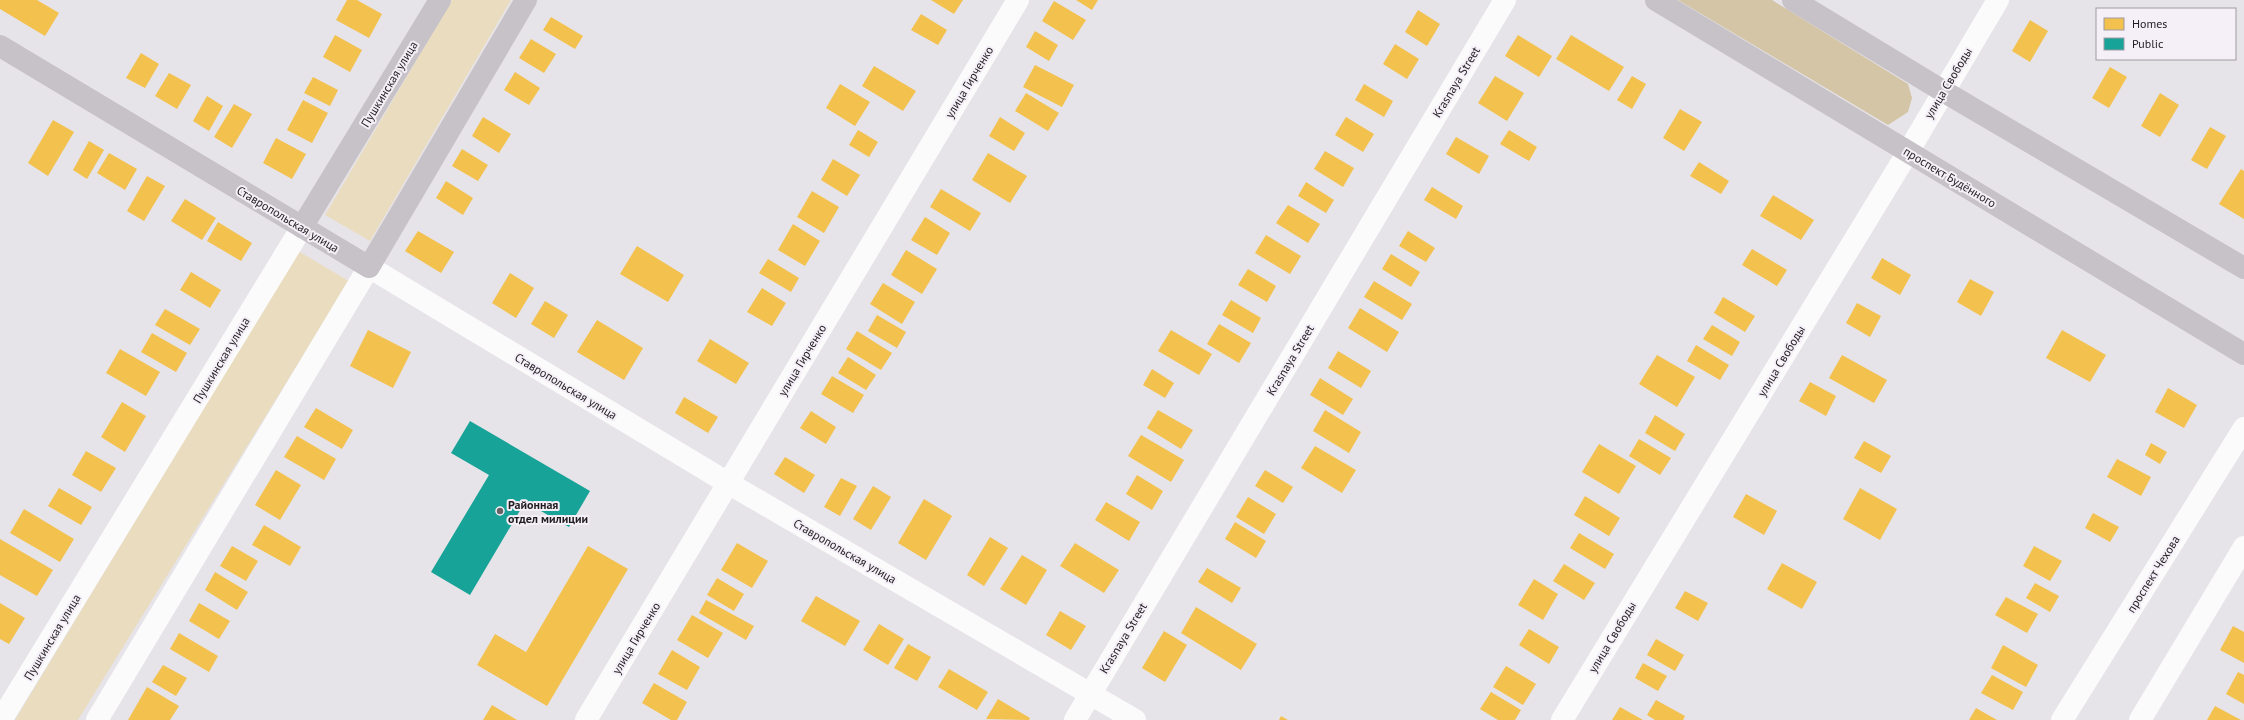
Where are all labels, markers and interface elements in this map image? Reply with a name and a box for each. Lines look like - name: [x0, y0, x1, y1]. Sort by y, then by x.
- legend: [2096, 8, 2236, 60]
- text: Homes: [2132, 16, 2167, 31]
- text: Public: [2132, 36, 2164, 51]
- street label: Пушкинская улица: [357, 38, 421, 130]
- street label: улица Гирченко: [942, 43, 996, 121]
- street label: Krasnaya Street: [1429, 44, 1483, 120]
- street label: улица Свободы: [1921, 45, 1975, 121]
- street label: проспект Будённого: [1901, 143, 1999, 211]
- street label: Ставропольская улица: [234, 183, 342, 255]
- street label: Пушкинская улица: [189, 314, 253, 406]
- street label: улица Гирченко: [775, 321, 829, 399]
- street label: Krasnaya Street: [1263, 322, 1317, 398]
- street label: улица Свободы: [1754, 323, 1808, 399]
- street label: Ставропольская улица: [512, 350, 620, 422]
- place label: Районная отдел милиции: [508, 497, 588, 526]
- marker: Районная отдел милиции: [495, 506, 505, 516]
- street label: Ставропольская улица: [791, 515, 899, 587]
- street label: проспект Чехова: [2123, 533, 2183, 615]
- street label: Пушкинская улица: [20, 591, 84, 683]
- street label: улица Гирченко: [609, 599, 663, 677]
- street label: улица Свободы: [1585, 599, 1639, 675]
- street label: Krasnaya Street: [1096, 600, 1150, 676]

